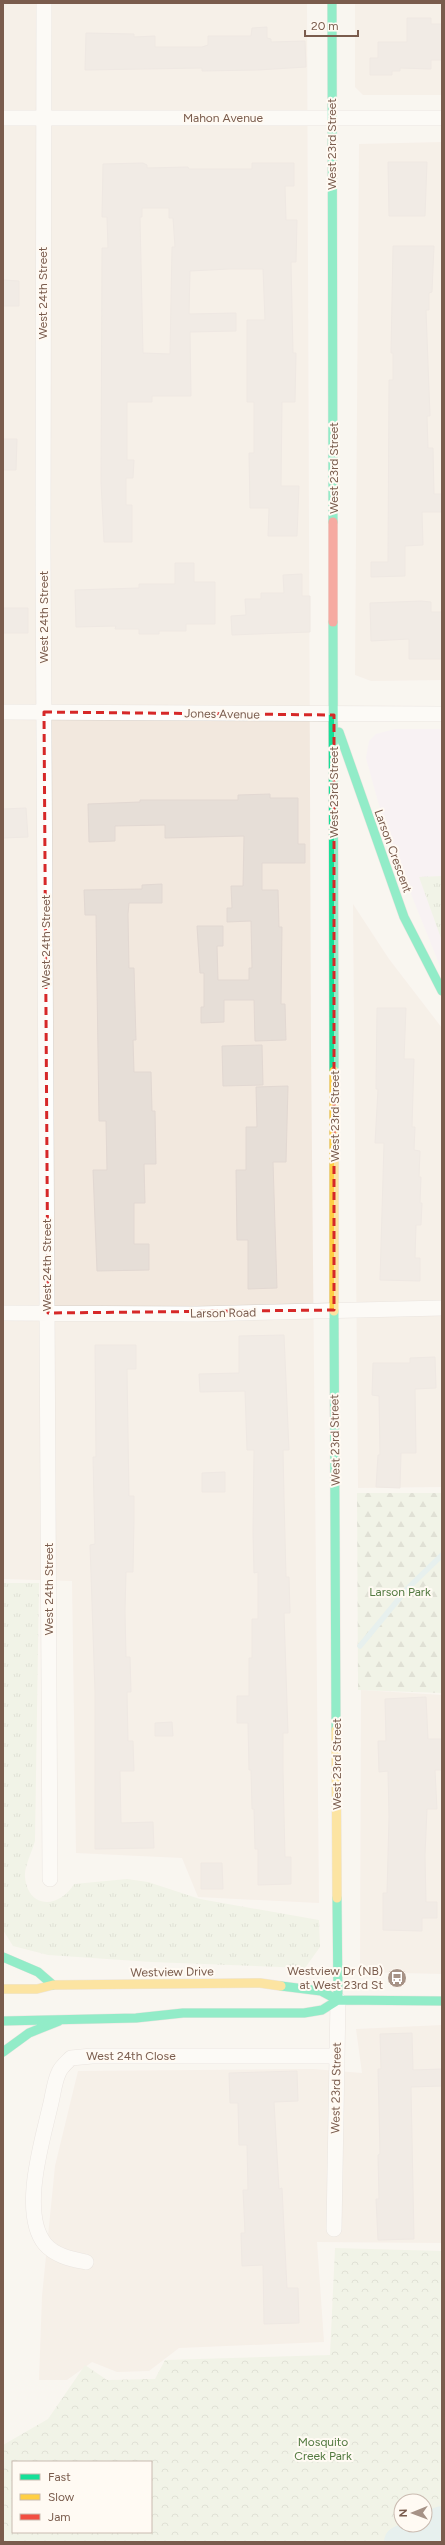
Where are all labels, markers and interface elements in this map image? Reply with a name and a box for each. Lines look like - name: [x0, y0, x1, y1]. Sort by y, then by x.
- scale bar: [305, 12, 358, 38]
- text: 20 m: [311, 19, 339, 33]
- street label: West 23rd Street: [325, 98, 339, 190]
- street label: Mahon Avenue: [183, 111, 264, 125]
- street label: West 24th Street: [36, 246, 50, 339]
- street label: West 23rd Street: [327, 422, 341, 514]
- street label: West 24th Street: [37, 570, 51, 663]
- street label: Jones Avenue: [184, 706, 260, 722]
- street label: West 23rd Street: [327, 746, 341, 838]
- street label: Larson Crescent: [371, 807, 415, 895]
- street label: West 24th Street: [39, 894, 53, 987]
- street label: West 23rd Street: [328, 1070, 342, 1162]
- street label: West 24th Street: [40, 1218, 54, 1311]
- street label: Larson Road: [190, 1305, 256, 1321]
- street label: West 23rd Street: [327, 1394, 343, 1486]
- street label: West 24th Street: [42, 1542, 56, 1635]
- park label: Larson Park: [369, 1585, 431, 1599]
- street label: West 23rd Street: [330, 1718, 344, 1810]
- street label: Westview Drive: [130, 1964, 214, 1980]
- place label: Westview Dr (NB) at West 23rd St: [287, 1964, 383, 1992]
- bus stop icon: Westview Dr (NB) at West 23rd St: [386, 1967, 408, 1989]
- street label: West 23rd Street: [328, 2042, 344, 2134]
- street label: West 24th Close: [86, 2049, 176, 2063]
- park label: Mosquito Creek Park: [294, 2435, 352, 2463]
- legend: [12, 2461, 152, 2533]
- text: Fast: [48, 2470, 71, 2484]
- text: Slow: [48, 2490, 75, 2504]
- north arrow: [393, 2493, 433, 2533]
- text: N: [397, 2509, 410, 2518]
- text: Jam: [48, 2510, 71, 2524]

